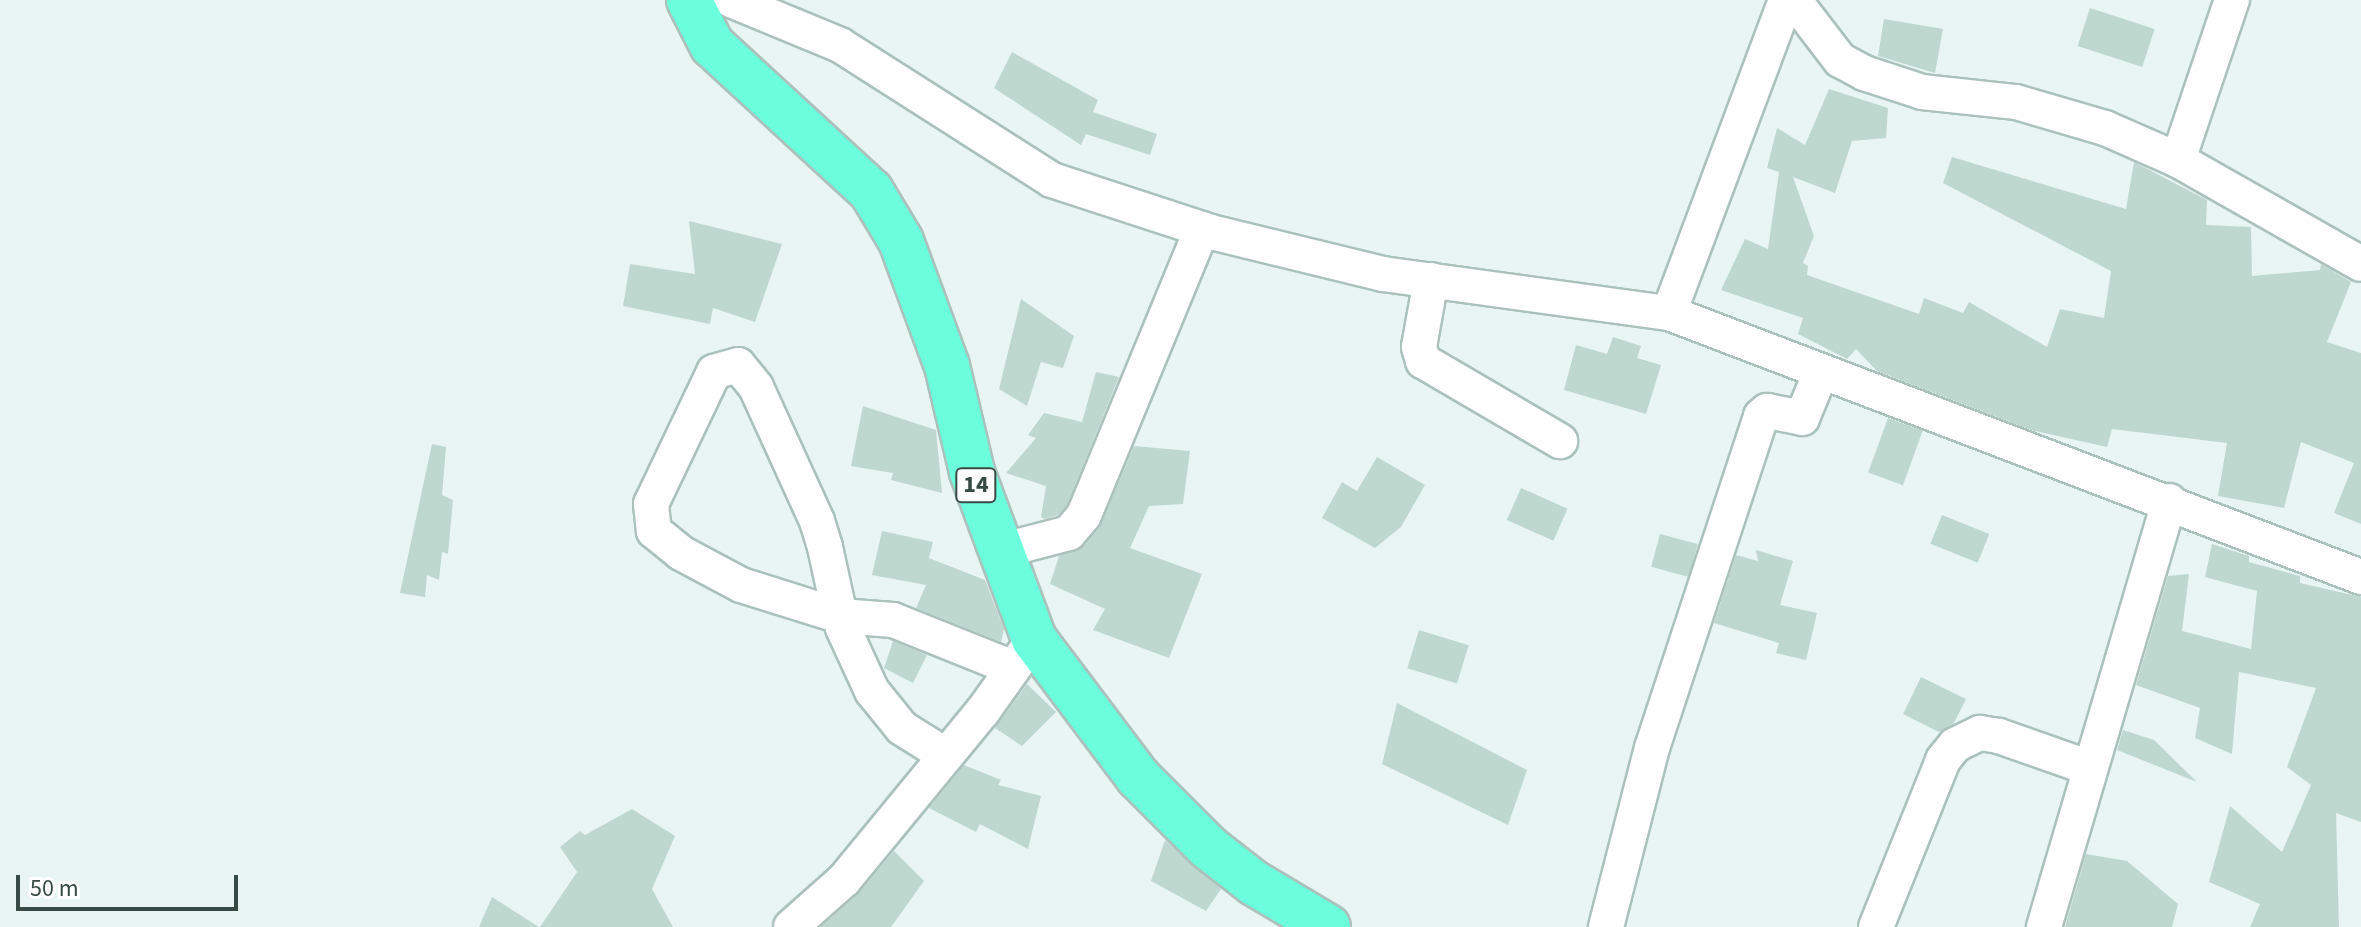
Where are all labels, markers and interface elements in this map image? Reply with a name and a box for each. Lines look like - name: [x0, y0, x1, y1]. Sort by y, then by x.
- road number: 14: [954, 465, 998, 505]
- scale bar: [20, 859, 242, 909]
- text: 50 m: [30, 871, 79, 906]

